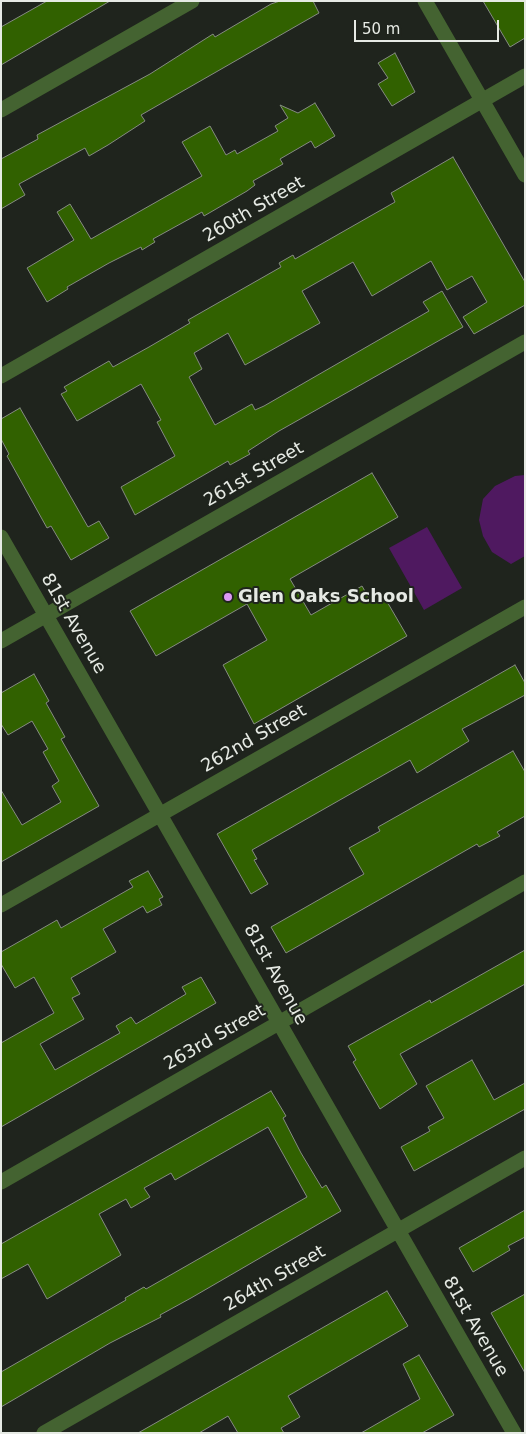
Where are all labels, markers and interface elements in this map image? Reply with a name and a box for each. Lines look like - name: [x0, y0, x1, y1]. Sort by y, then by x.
- scale bar: [356, 10, 501, 42]
- text: 50 m: [362, 20, 400, 38]
- street label: 260th Street: [200, 172, 308, 248]
- street label: 261st Street: [200, 438, 308, 512]
- street label: 81st Avenue: [36, 570, 110, 678]
- place label: Glen Oaks School: [238, 586, 414, 608]
- marker: Glen Oaks School: [222, 591, 234, 603]
- street label: 262nd Street: [198, 700, 310, 778]
- street label: 81st Avenue: [238, 921, 312, 1029]
- street label: 263rd Street: [161, 1000, 269, 1076]
- street label: 264th Street: [221, 1241, 329, 1317]
- street label: 81st Avenue: [438, 1273, 512, 1381]

